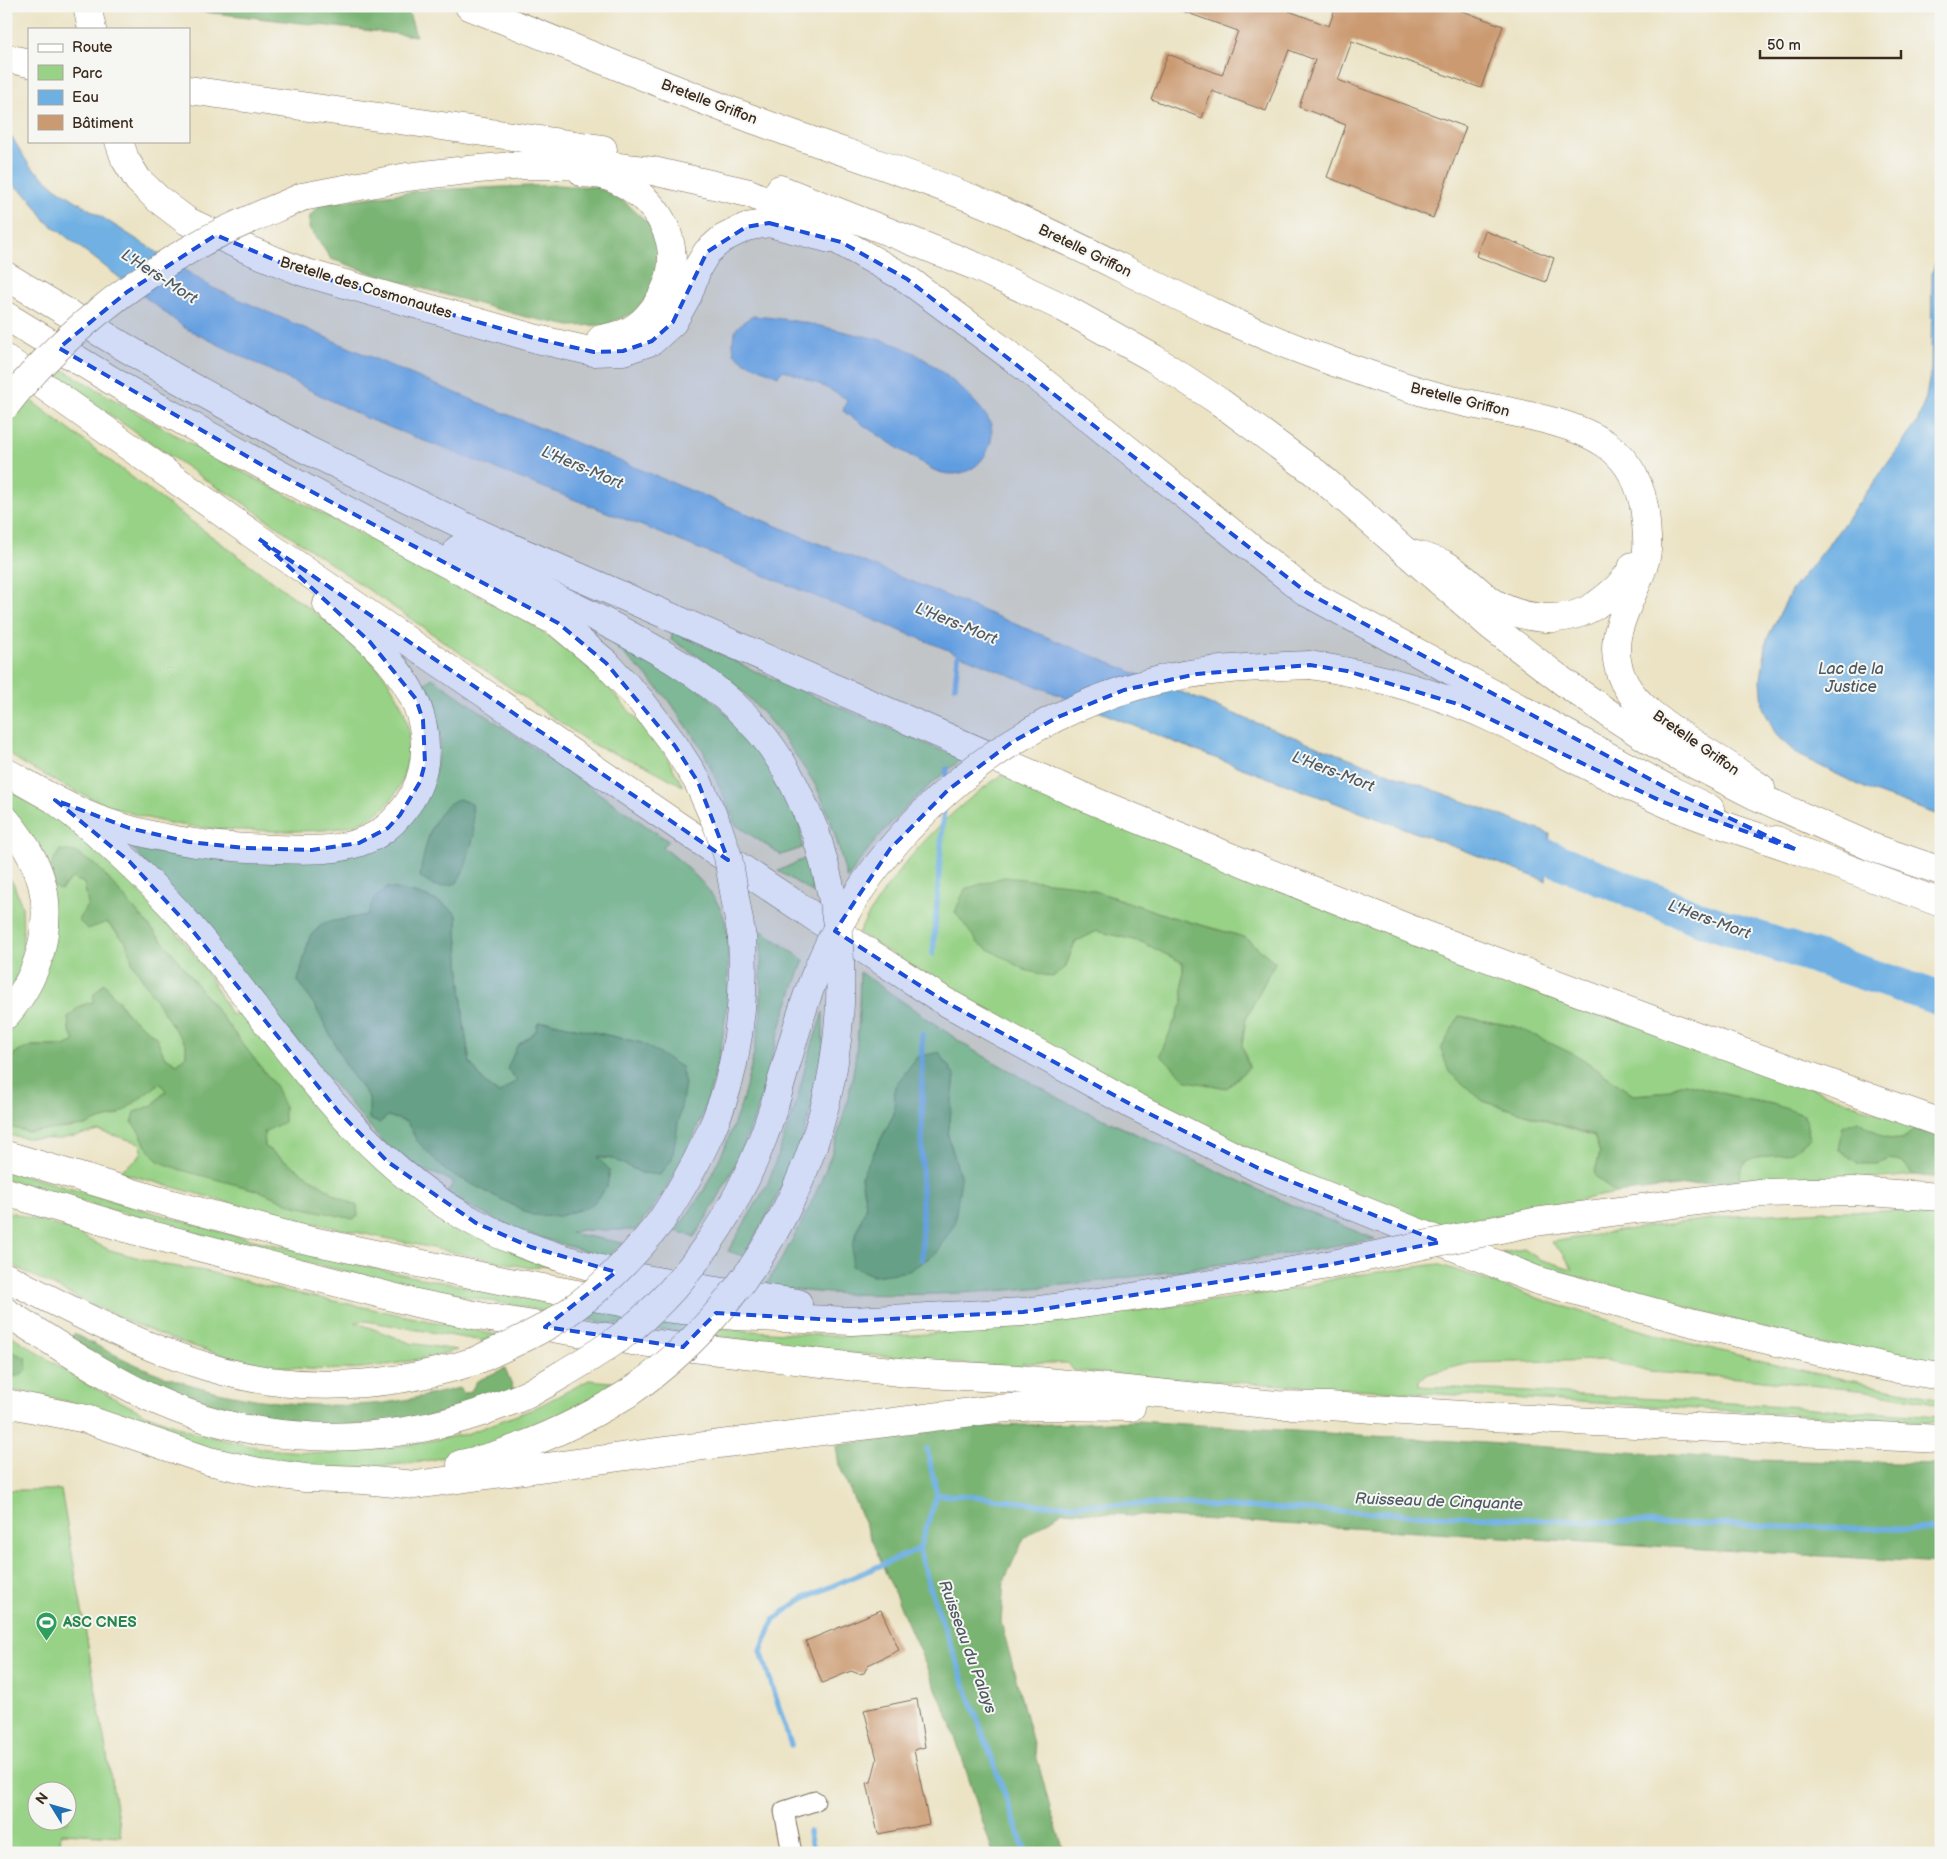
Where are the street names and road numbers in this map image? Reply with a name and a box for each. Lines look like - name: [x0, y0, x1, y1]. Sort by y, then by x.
- street label: Bretelle Griffon: [658, 75, 760, 129]
- street label: Bretelle Griffon: [1035, 220, 1135, 282]
- street label: Bretelle des Cosmonautes: [278, 253, 455, 323]
- street label: Bretelle Griffon: [1408, 378, 1512, 422]
- street label: Bretelle Griffon: [1649, 706, 1743, 780]

